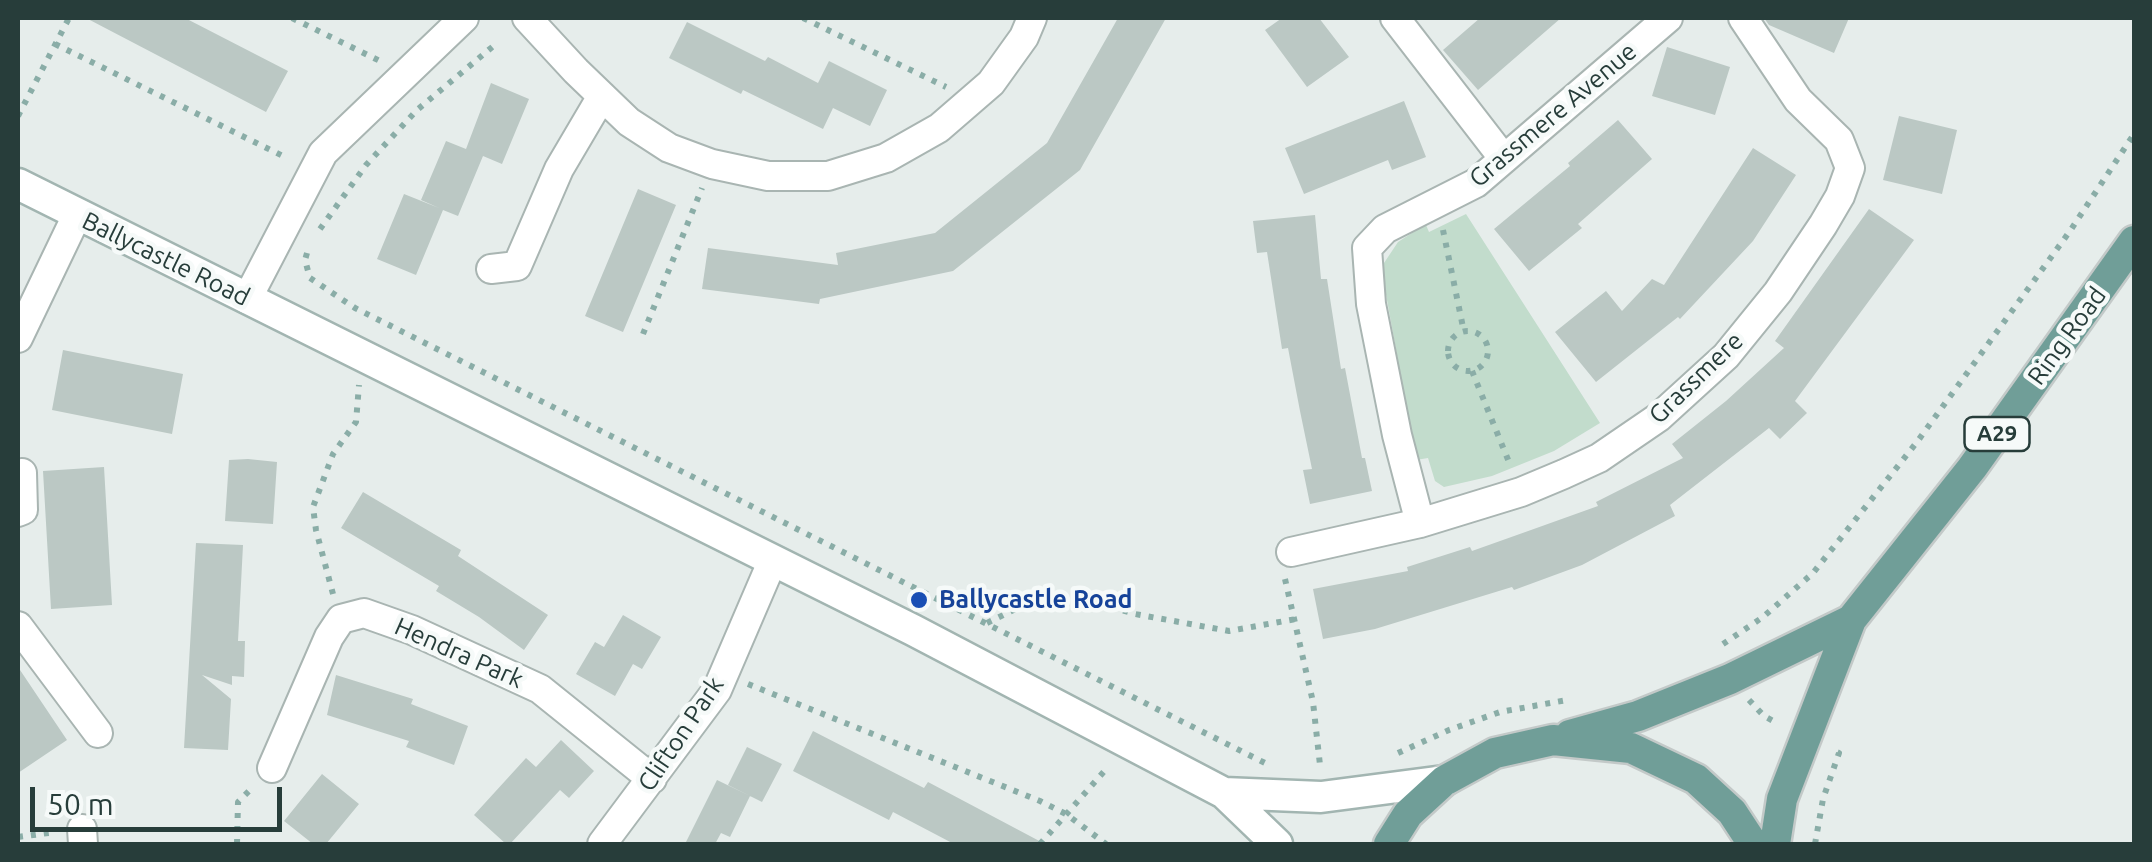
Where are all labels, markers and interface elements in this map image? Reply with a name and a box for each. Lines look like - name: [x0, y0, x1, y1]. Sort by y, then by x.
- street label: Grassmere Avenue: [1463, 36, 1643, 194]
- street label: Ballycastle Road: [77, 206, 255, 312]
- street label: Ring Road: [2021, 281, 2113, 391]
- street label: Grassmere: [1643, 326, 1749, 430]
- road number: A29: [1964, 417, 2030, 451]
- place label: Ballycastle Road: [939, 585, 1132, 615]
- marker: Ballycastle Road: [908, 589, 930, 611]
- street label: Hendra Park: [390, 611, 528, 695]
- street label: Clifton Park: [632, 671, 730, 797]
- scale bar: [35, 767, 288, 829]
- text: 50 m: [47, 787, 114, 821]

